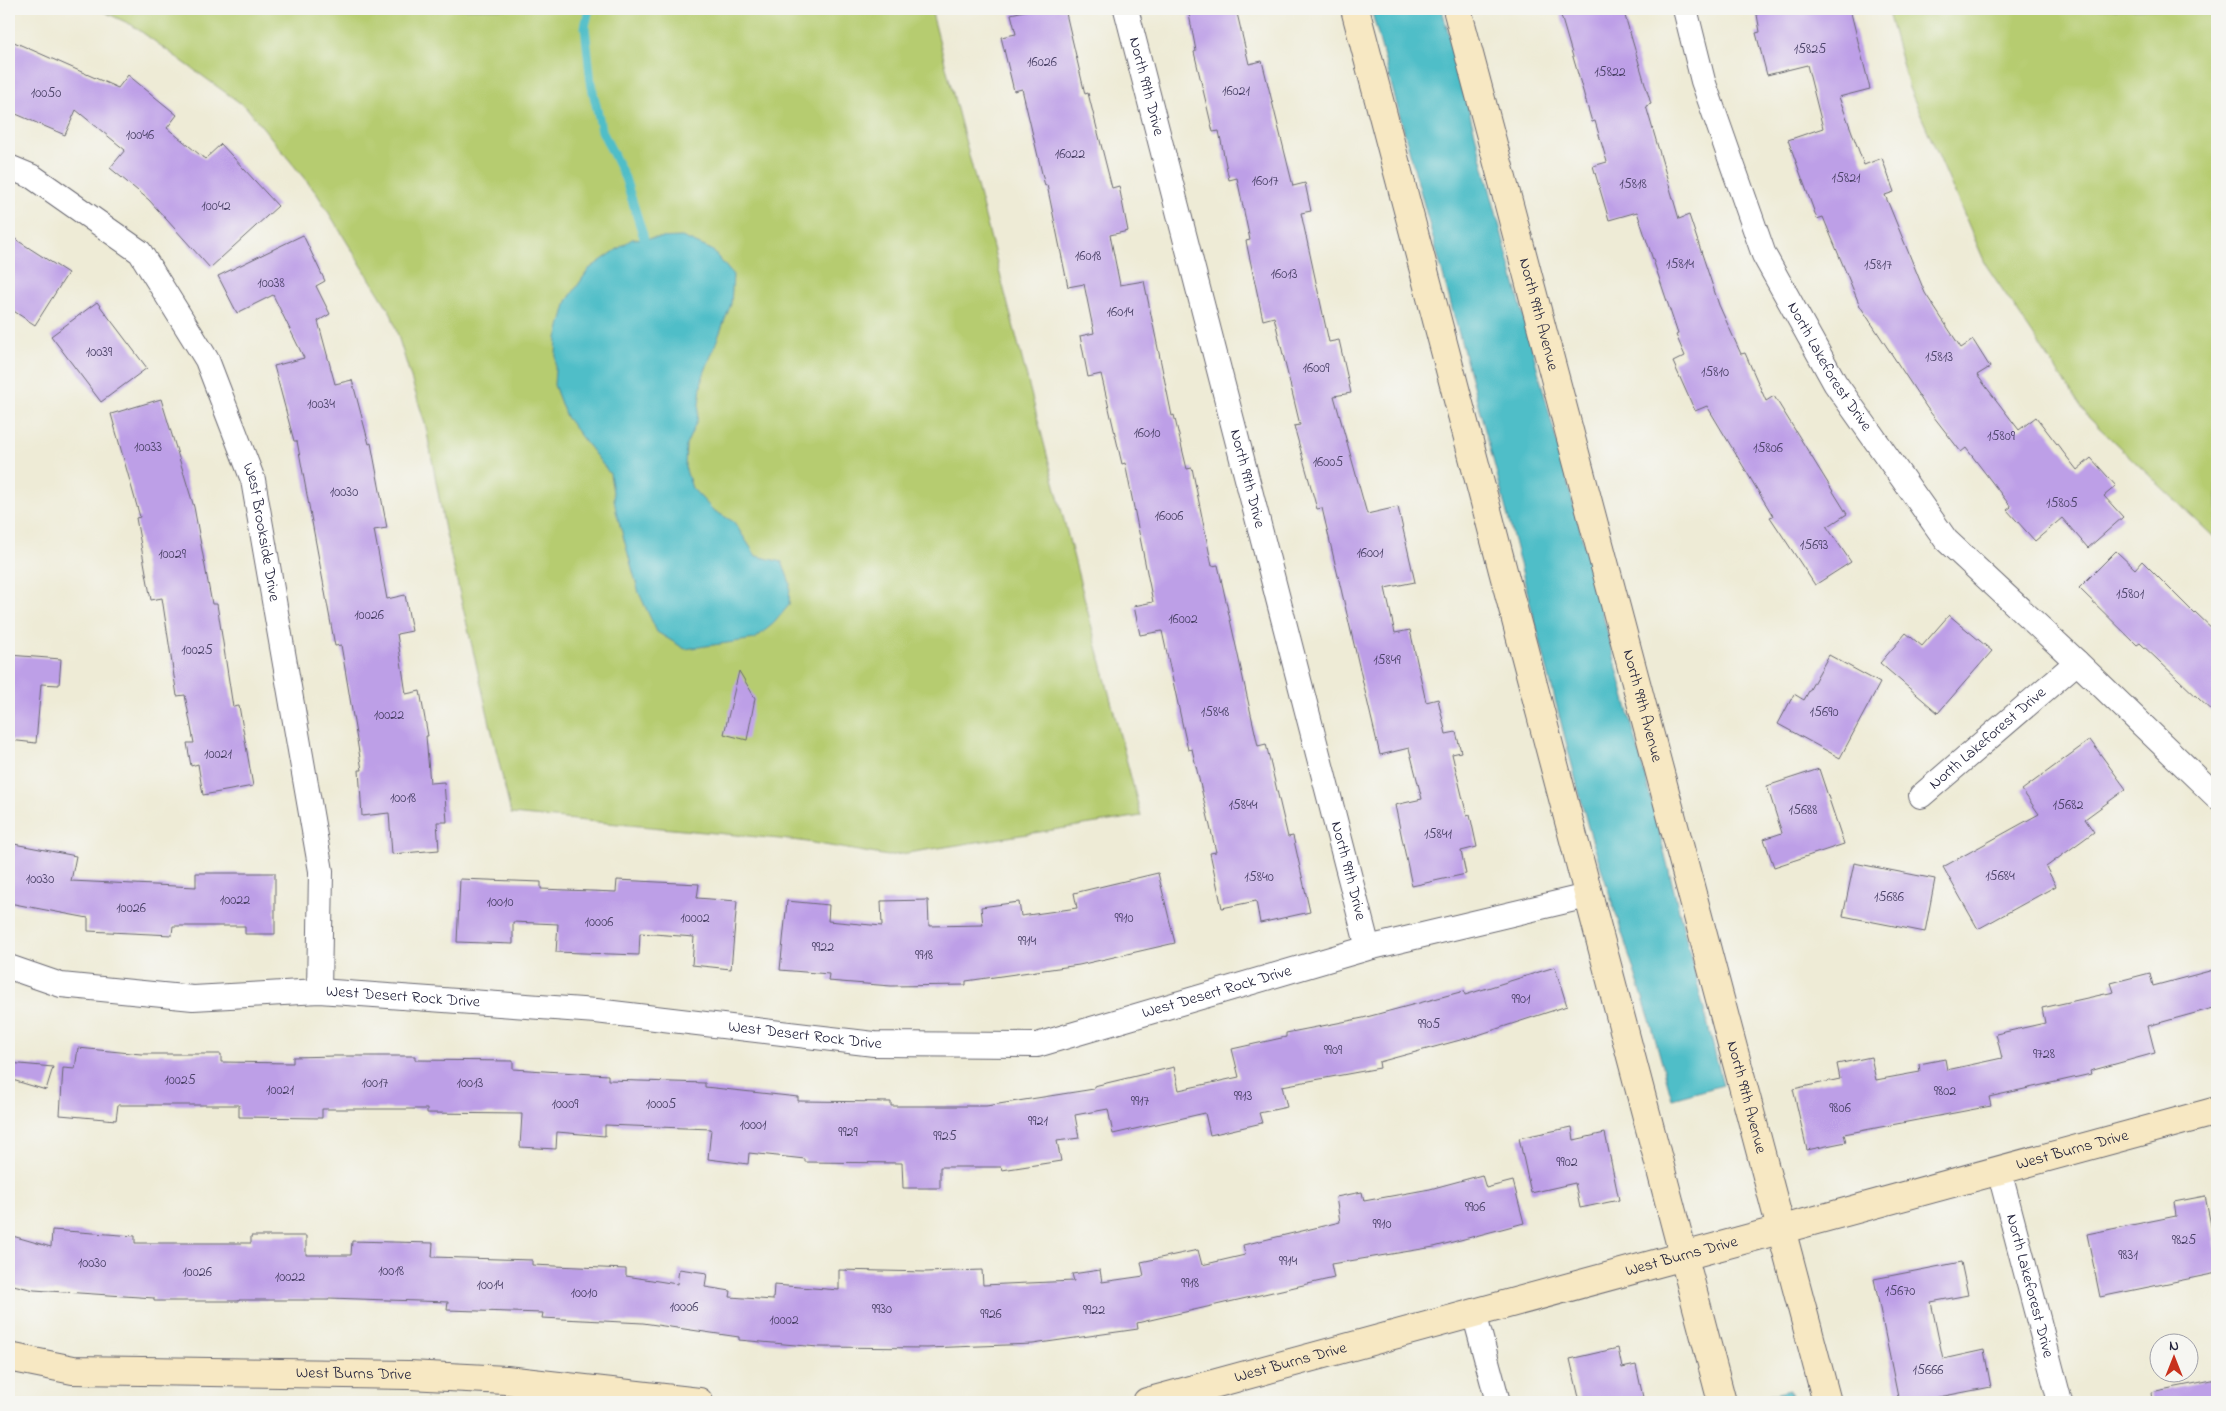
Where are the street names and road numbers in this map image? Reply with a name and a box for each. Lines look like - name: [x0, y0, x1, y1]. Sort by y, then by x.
- street label: North 99th Drive: [1122, 34, 1170, 139]
- street label: North 99th Avenue: [1512, 255, 1565, 374]
- street label: North Lakeforest Drive: [1780, 298, 1878, 437]
- street label: North 99th Drive: [1223, 427, 1271, 531]
- street label: West Brookside Drive: [235, 459, 286, 604]
- street label: North 99th Avenue: [1616, 647, 1669, 766]
- street label: North Lakeforest Drive: [1924, 681, 2052, 796]
- street label: North 99th Drive: [1324, 819, 1373, 924]
- street label: West Desert Rock Drive: [1139, 959, 1295, 1026]
- street label: West Desert Rock Drive: [325, 980, 482, 1015]
- street label: West Desert Rock Drive: [727, 1015, 883, 1056]
- street label: North 99th Avenue: [1720, 1038, 1773, 1157]
- street label: West Burns Drive: [2014, 1123, 2132, 1177]
- street label: North Lakeforest Drive: [1999, 1212, 2060, 1361]
- street label: West Burns Drive: [1623, 1230, 1741, 1283]
- street label: West Burns Drive: [1232, 1336, 1350, 1390]
- street label: West Burns Drive: [296, 1361, 412, 1387]

